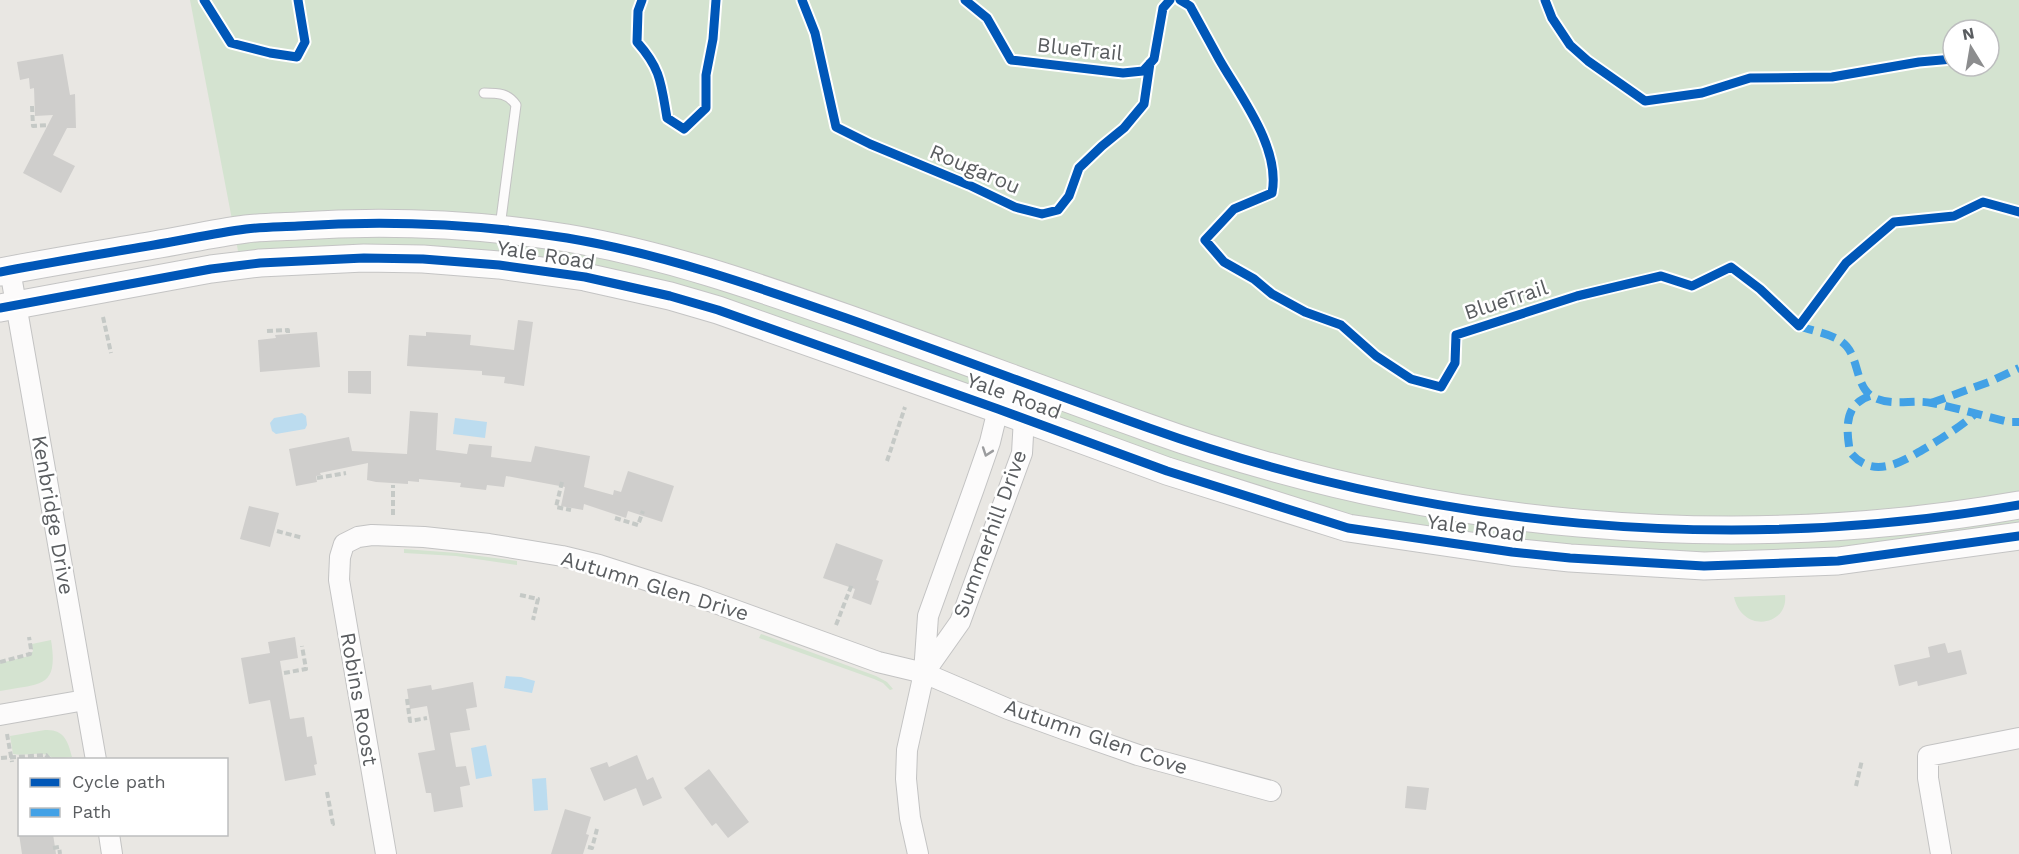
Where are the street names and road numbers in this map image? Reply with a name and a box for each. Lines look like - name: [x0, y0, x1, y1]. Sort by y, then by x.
- street label: BlueTrail: [1036, 32, 1125, 66]
- street label: Rougarou: [926, 138, 1024, 199]
- street label: Yale Road: [495, 234, 597, 275]
- street label: BlueTrail: [1461, 274, 1551, 325]
- street label: Yale Road: [963, 367, 1065, 424]
- street label: Kenbridge Drive: [27, 433, 80, 596]
- street label: Summerhill Drive: [947, 446, 1032, 621]
- street label: Yale Road: [1425, 508, 1527, 547]
- street label: Autumn Glen Drive: [558, 545, 752, 626]
- street label: Robins Roost: [335, 630, 384, 768]
- street label: Autumn Glen Cove: [1001, 693, 1191, 780]

